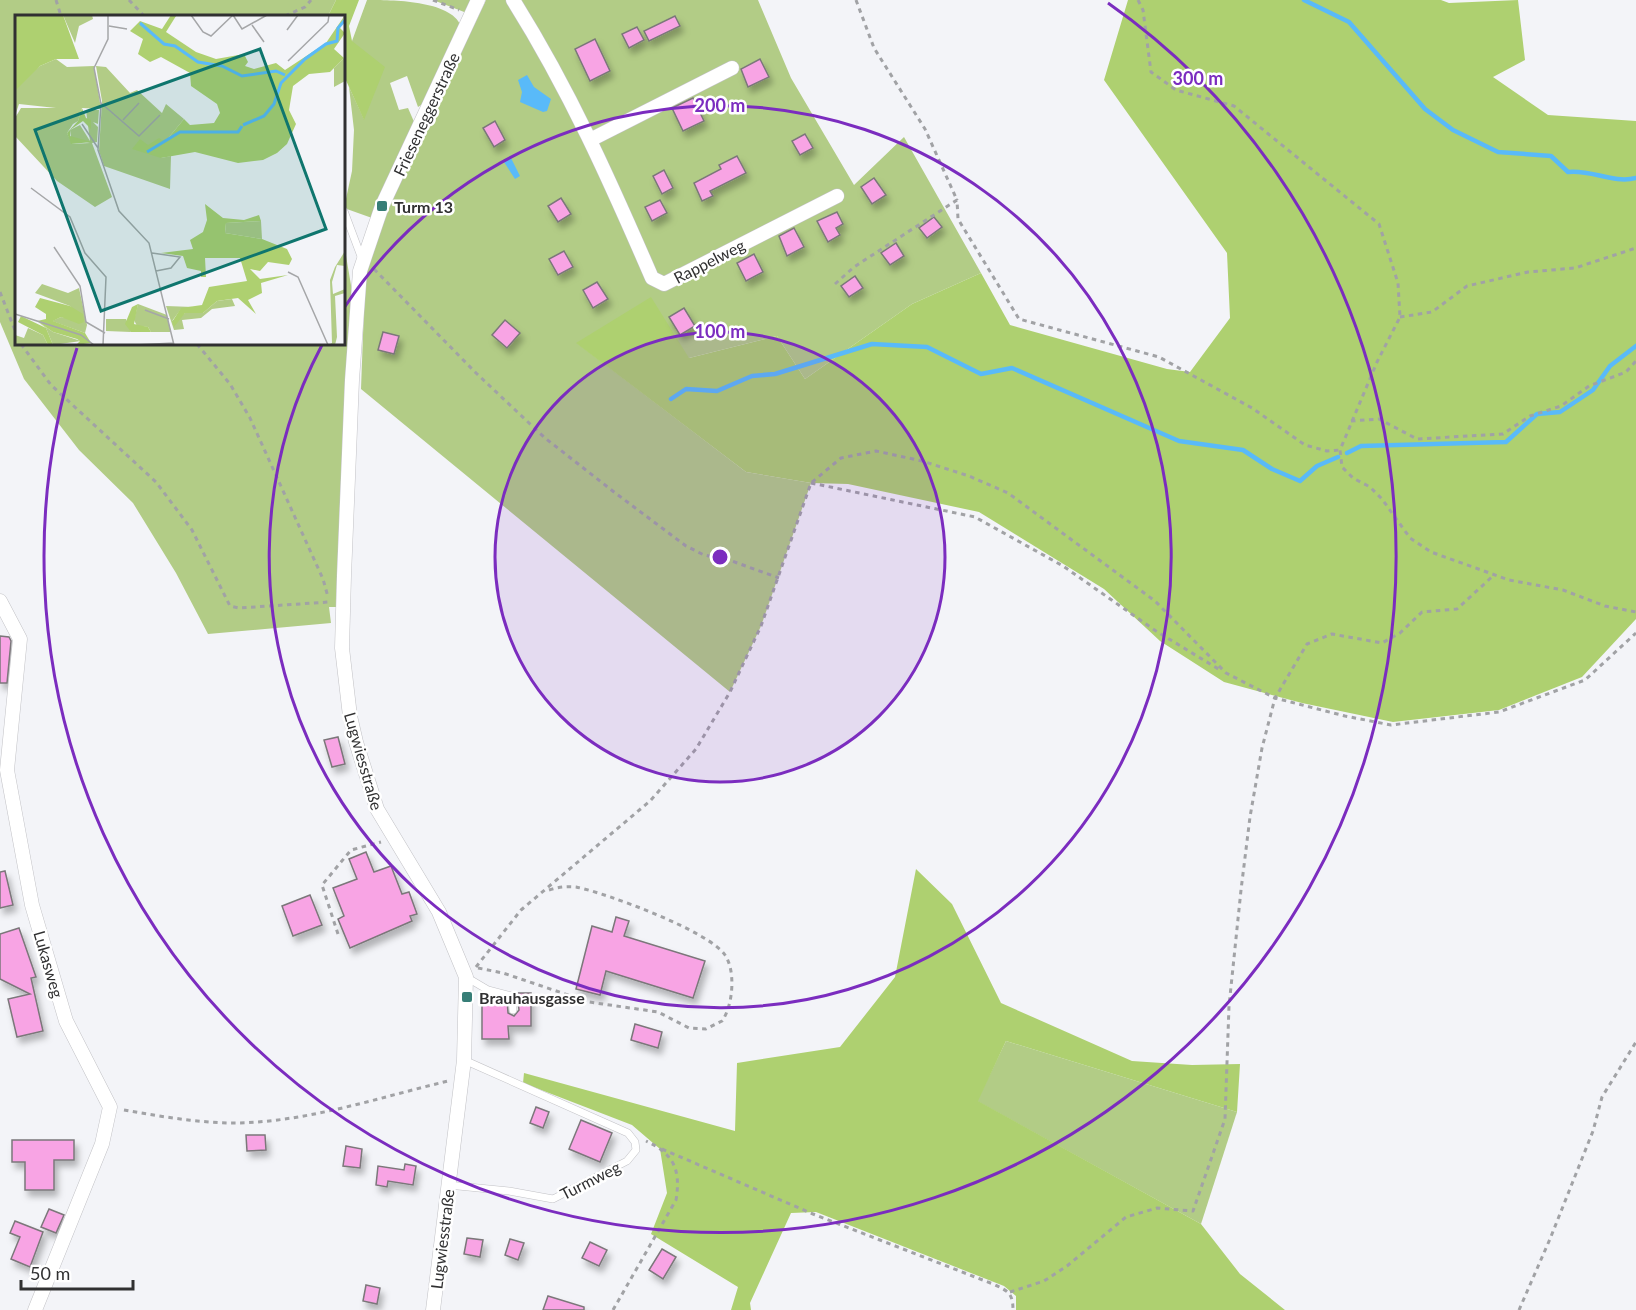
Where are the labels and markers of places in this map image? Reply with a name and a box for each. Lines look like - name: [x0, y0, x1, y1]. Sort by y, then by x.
- place label: Turm 13: [394, 197, 453, 216]
- marker: Turm 13: [375, 199, 389, 213]
- centre of rings: [710, 547, 730, 567]
- place label: Brauhausgasse: [479, 988, 585, 1007]
- marker: Brauhausgasse: [460, 990, 474, 1004]

